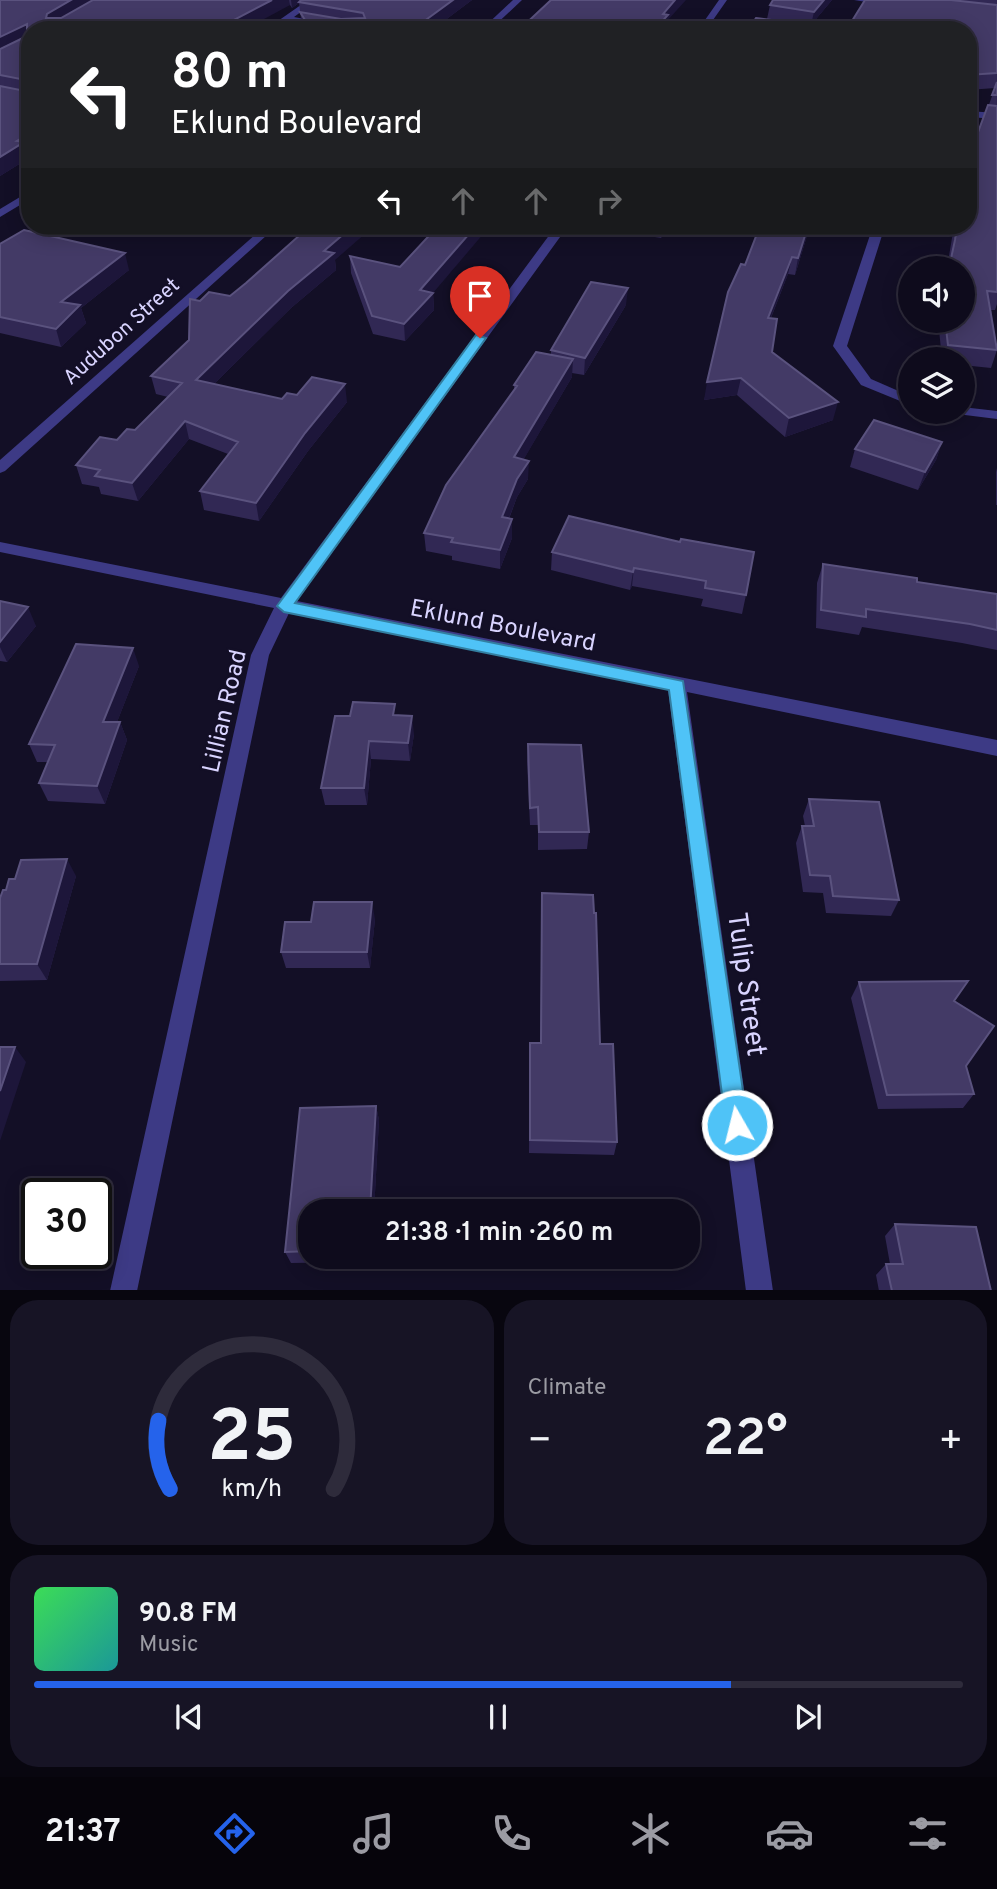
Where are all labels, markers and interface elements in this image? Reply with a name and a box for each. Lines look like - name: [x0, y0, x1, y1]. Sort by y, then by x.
- text: 80 m: [171, 44, 288, 106]
- icon: left: [56, 49, 147, 140]
- text: Eklund Boulevard: [171, 105, 423, 145]
- icon: left: [371, 182, 409, 220]
- icon: ahead: [444, 182, 482, 220]
- icon: ahead: [517, 182, 555, 220]
- icon: right: [590, 182, 628, 220]
- map controls: [898, 256, 975, 424]
- button: sound: [898, 256, 975, 333]
- pin: [450, 266, 510, 338]
- street label: Audubon Street: [58, 273, 186, 392]
- icon: arrive: [461, 277, 499, 315]
- button: layers: [898, 347, 975, 424]
- street label: Eklund Boulevard: [407, 594, 598, 660]
- street label: Lillian Road: [197, 647, 255, 776]
- street label: Tulip Street: [717, 910, 773, 1059]
- position arrow: [700, 1088, 774, 1162]
- speed limit sign: 30: [21, 1178, 112, 1269]
- text: 21:38 · 1 min · 260 m: [385, 1217, 613, 1250]
- text: Climate: [528, 1374, 606, 1403]
- text: 25: [207, 1395, 296, 1487]
- text: 22°: [703, 1408, 788, 1474]
- text: −: [528, 1418, 552, 1467]
- text: +: [938, 1418, 963, 1467]
- text: km/h: [221, 1473, 282, 1505]
- text: 90.8 FM: [139, 1598, 237, 1631]
- text: Music: [139, 1631, 199, 1660]
- icon: previous: [170, 1698, 208, 1736]
- icon: pause: [479, 1698, 517, 1736]
- icon: next: [789, 1698, 827, 1736]
- icon: directions: [210, 1809, 259, 1858]
- icon: music: [349, 1809, 398, 1858]
- icon: phone: [487, 1809, 536, 1858]
- icon: climate: [626, 1809, 675, 1858]
- icon: car: [765, 1809, 814, 1858]
- icon: filters: [903, 1809, 952, 1858]
- text: 21:37: [45, 1813, 121, 1853]

